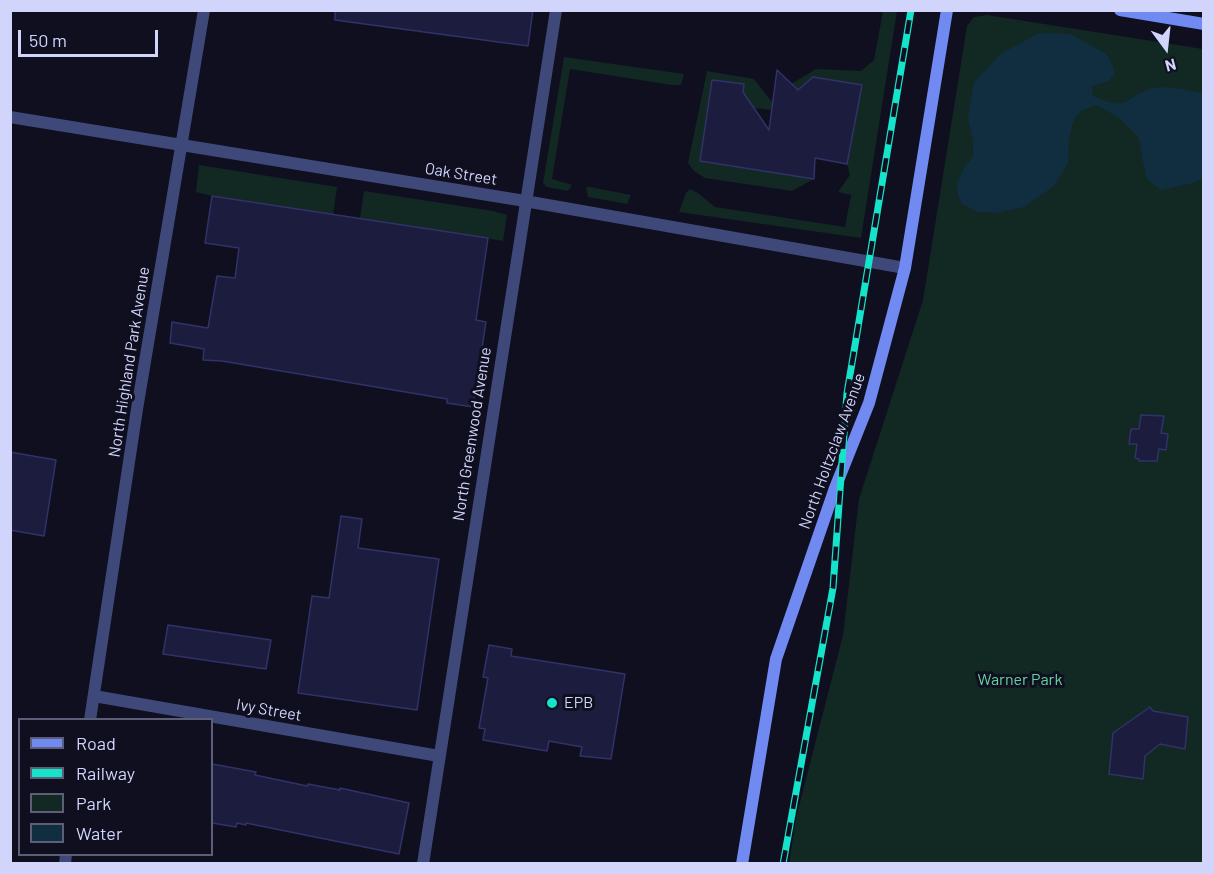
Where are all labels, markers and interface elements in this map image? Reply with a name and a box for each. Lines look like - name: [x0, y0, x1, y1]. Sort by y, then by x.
- scale bar: [21, 18, 160, 56]
- north arrow: [1136, 18, 1196, 78]
- text: 50 m: [29, 29, 67, 51]
- text: N: [1163, 55, 1178, 76]
- street label: Oak Street: [423, 159, 499, 189]
- street label: North Highland Park Avenue: [104, 265, 154, 459]
- street label: North Greenwood Avenue: [449, 346, 495, 522]
- street label: North Holtzclaw Avenue: [795, 370, 869, 532]
- park label: Warner Park: [978, 670, 1062, 690]
- place label: EPB: [564, 693, 593, 713]
- street label: Ivy Street: [235, 695, 303, 725]
- marker: EPB: [545, 696, 559, 710]
- legend: [18, 718, 213, 856]
- text: Road: [76, 732, 116, 754]
- text: Railway: [76, 762, 135, 784]
- text: Park: [76, 792, 111, 814]
- text: Water: [76, 822, 123, 844]

